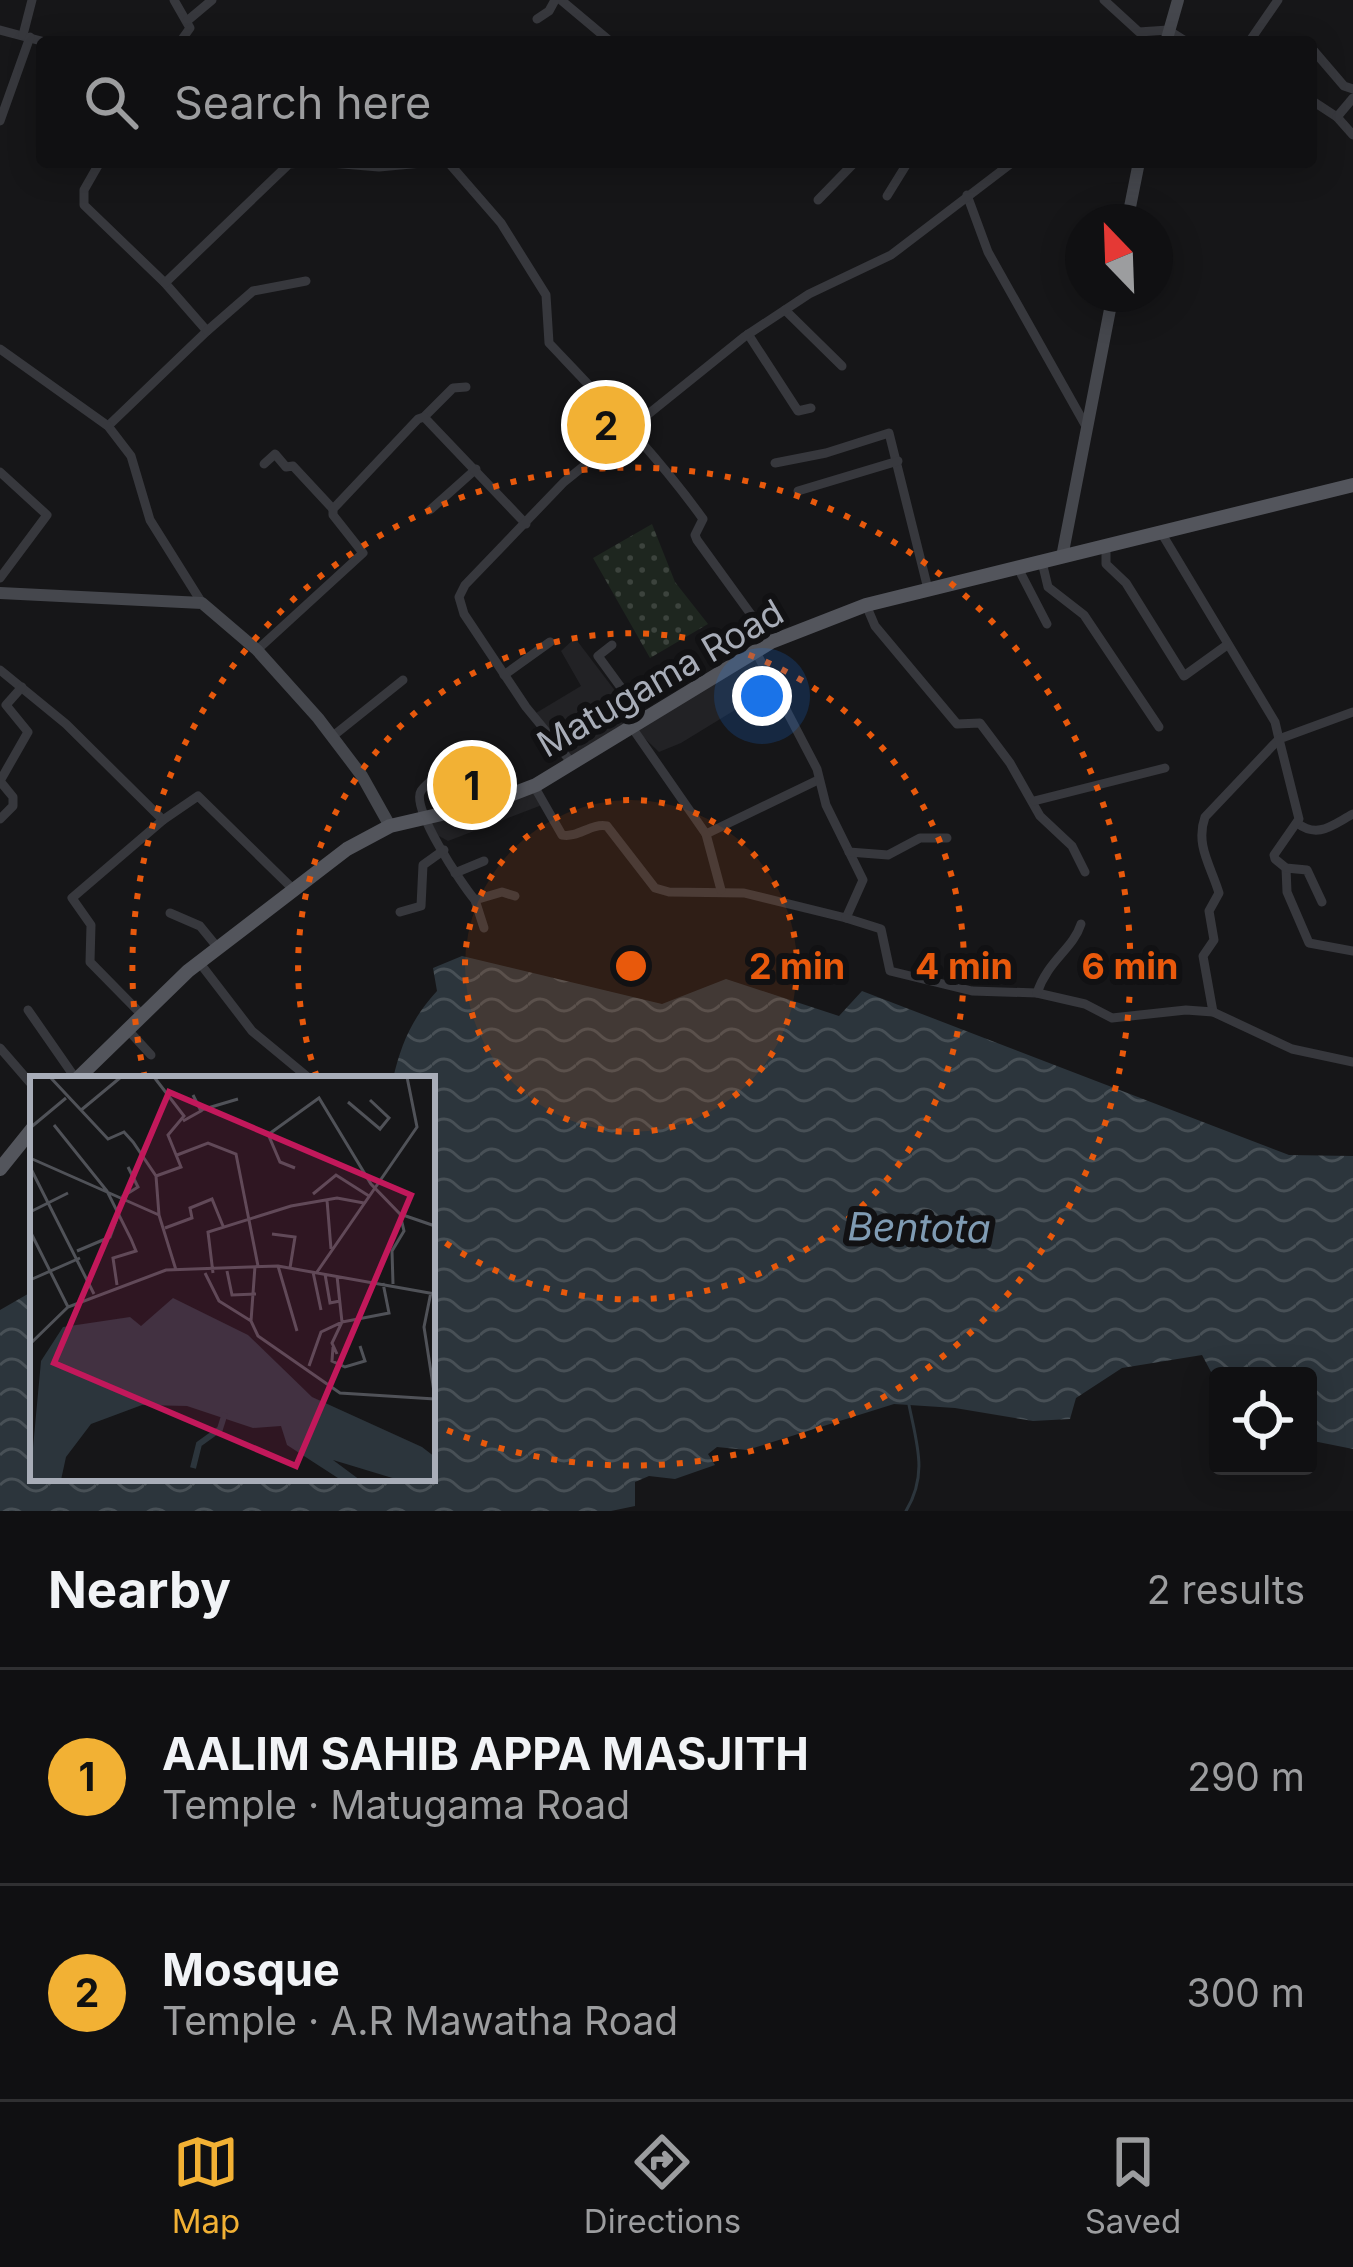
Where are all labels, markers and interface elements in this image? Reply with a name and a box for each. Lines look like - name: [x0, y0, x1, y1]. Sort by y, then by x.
- search box: [36, 36, 1317, 168]
- icon: search: [78, 69, 144, 135]
- text: Search here: [174, 75, 431, 130]
- north arrow: [1065, 204, 1173, 312]
- pin: 2: [567, 380, 645, 470]
- street label: Matugama Road: [529, 590, 791, 766]
- your location: [732, 666, 792, 726]
- pin: 1: [433, 740, 511, 830]
- text: 2 min: [749, 944, 845, 988]
- text: 4 min: [915, 944, 1013, 988]
- text: 6 min: [1082, 944, 1178, 988]
- centre of rings: [610, 945, 652, 987]
- inset map: [30, 1076, 435, 1481]
- water label: Bentota: [847, 1202, 991, 1252]
- map controls: [1209, 1367, 1317, 1475]
- button: locate: [1209, 1367, 1317, 1475]
- text: Nearby: [48, 1559, 231, 1620]
- text: 2 results: [1147, 1566, 1305, 1613]
- text: AALIM SAHIB APPA MASJITH: [162, 1726, 809, 1781]
- text: 1: [79, 1753, 95, 1800]
- text: 290 m: [1187, 1753, 1305, 1800]
- text: Temple · Matugama Road: [162, 1781, 630, 1828]
- text: Mosque: [162, 1942, 340, 1997]
- text: 2: [75, 1969, 99, 2016]
- text: 300 m: [1187, 1969, 1305, 2016]
- text: Temple · A.R Mawatha Road: [162, 1997, 678, 2044]
- tab: Map: [172, 2129, 240, 2241]
- tab: Directions: [584, 2129, 741, 2241]
- tab: Saved: [1085, 2129, 1181, 2241]

